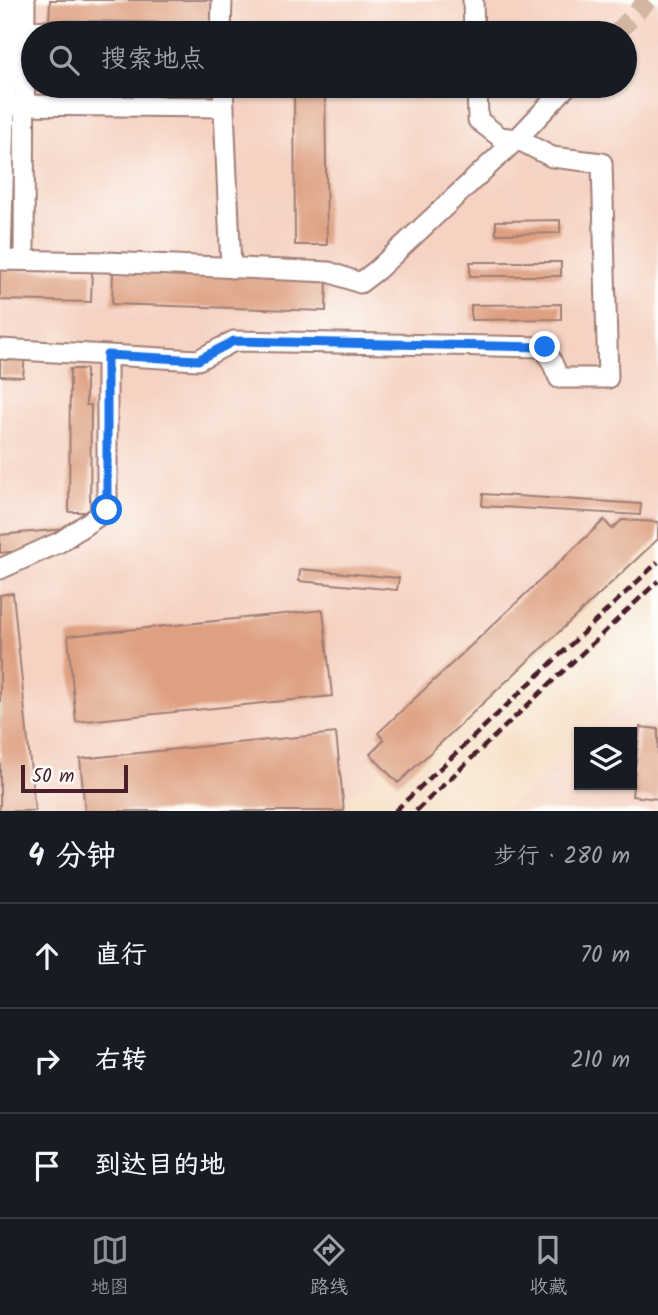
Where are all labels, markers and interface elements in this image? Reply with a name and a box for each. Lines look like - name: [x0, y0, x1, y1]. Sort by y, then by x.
- search box: [21, 21, 637, 98]
- text: 搜索地点: [101, 39, 205, 81]
- icon: search: [45, 41, 83, 79]
- route end: [529, 331, 560, 362]
- route start: [91, 494, 122, 525]
- map controls: [574, 727, 637, 790]
- button: layers: [574, 727, 637, 790]
- scale bar: [21, 762, 128, 794]
- text: 50 m: [32, 762, 74, 792]
- text: 4 分钟: [28, 833, 116, 881]
- text: 步行 · 280 m: [494, 839, 630, 875]
- text: 直行: [95, 935, 147, 977]
- icon: ahead: [28, 937, 66, 975]
- text: 70 m: [580, 938, 630, 974]
- text: 右转: [95, 1040, 147, 1082]
- icon: right: [28, 1042, 66, 1080]
- text: 210 m: [570, 1043, 630, 1079]
- text: 到达目的地: [95, 1145, 225, 1187]
- icon: arrive: [28, 1147, 66, 1185]
- tab: 地图: [91, 1231, 129, 1303]
- tab: 路线: [310, 1231, 348, 1303]
- tab: 收藏: [529, 1231, 567, 1303]

